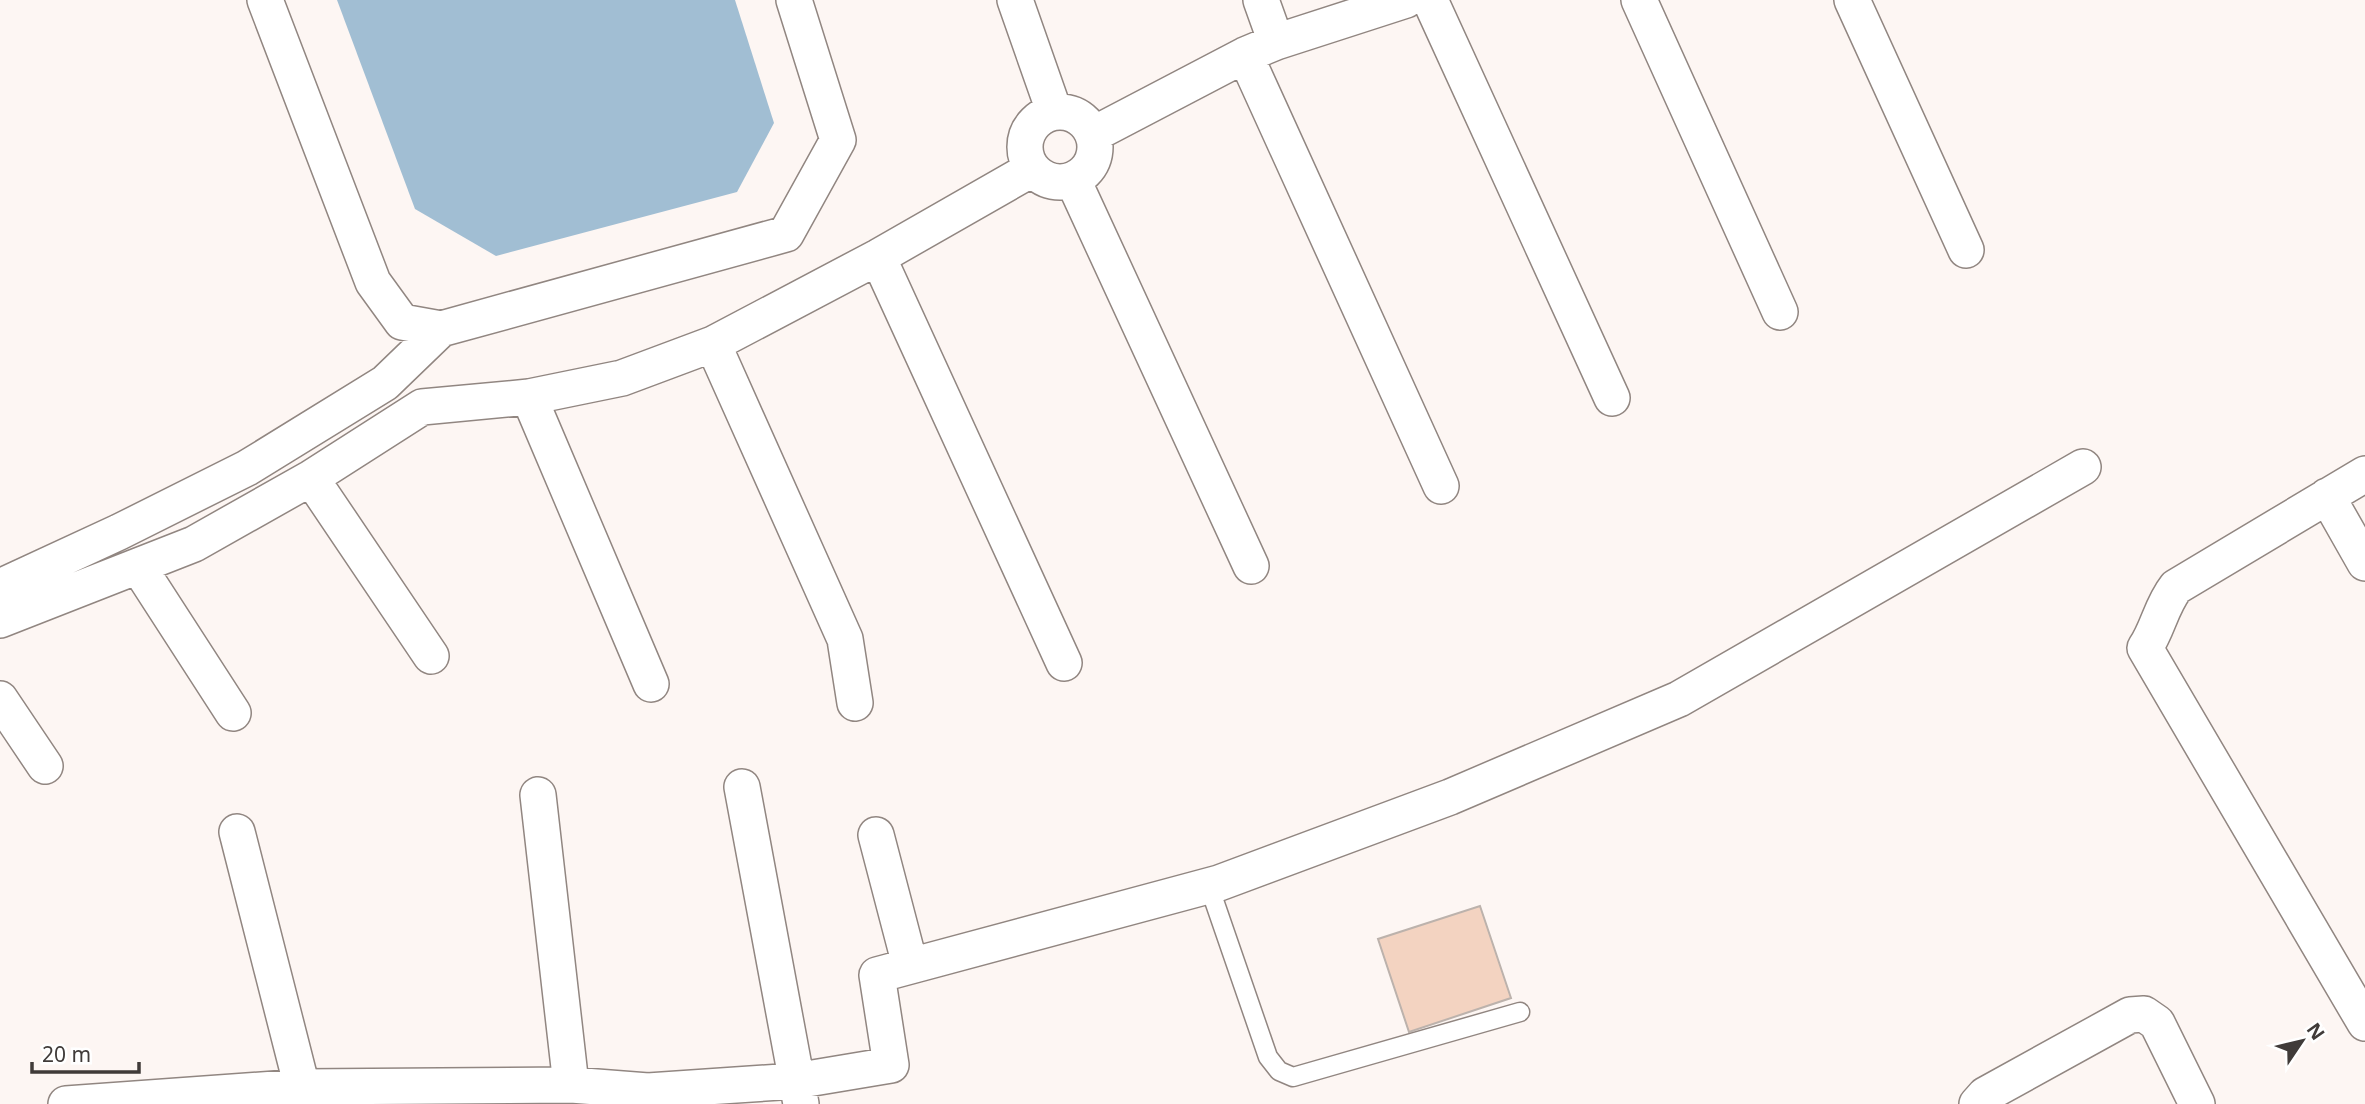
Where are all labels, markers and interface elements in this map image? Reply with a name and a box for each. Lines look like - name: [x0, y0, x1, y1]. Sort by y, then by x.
- north arrow: [2267, 1006, 2337, 1076]
- text: N: [2301, 1017, 2331, 1045]
- scale bar: [32, 1030, 138, 1074]
- text: 20 m: [42, 1040, 91, 1068]

